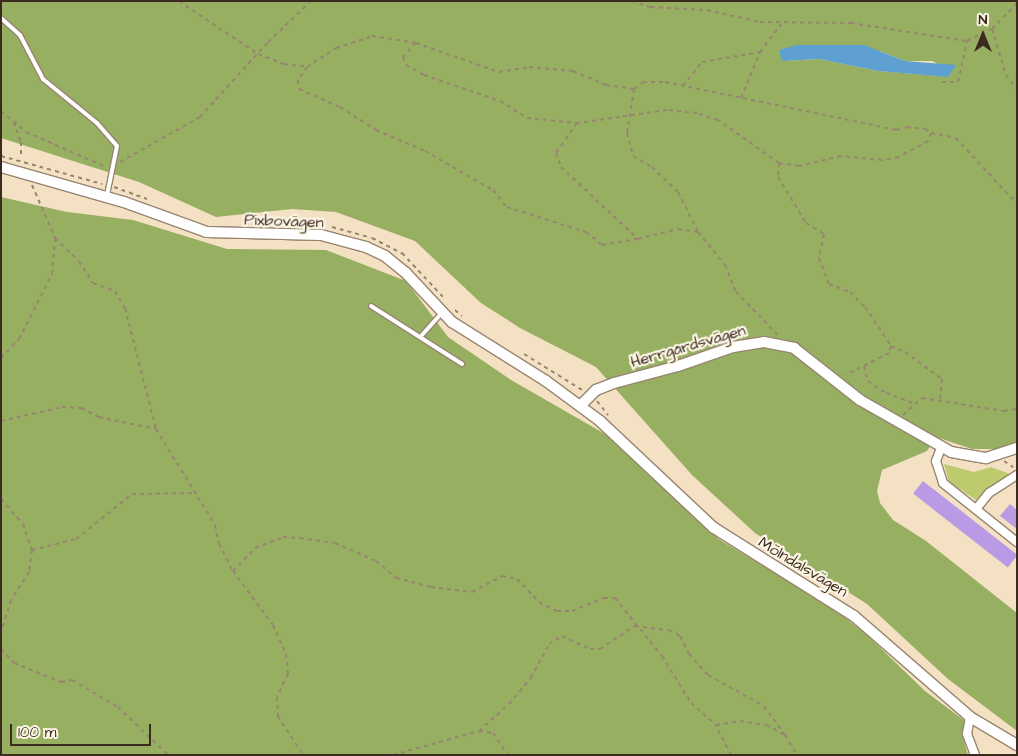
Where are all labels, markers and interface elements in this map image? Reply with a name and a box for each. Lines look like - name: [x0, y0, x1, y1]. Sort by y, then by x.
- north arrow: [958, 10, 1008, 60]
- text: N: [979, 10, 987, 30]
- street label: Pixbovägen: [244, 210, 324, 232]
- street label: Herrgårdsvägen: [628, 320, 748, 372]
- street label: Mölndalsvägen: [755, 533, 851, 601]
- scale bar: [12, 714, 154, 746]
- text: 100 m: [18, 722, 57, 743]

